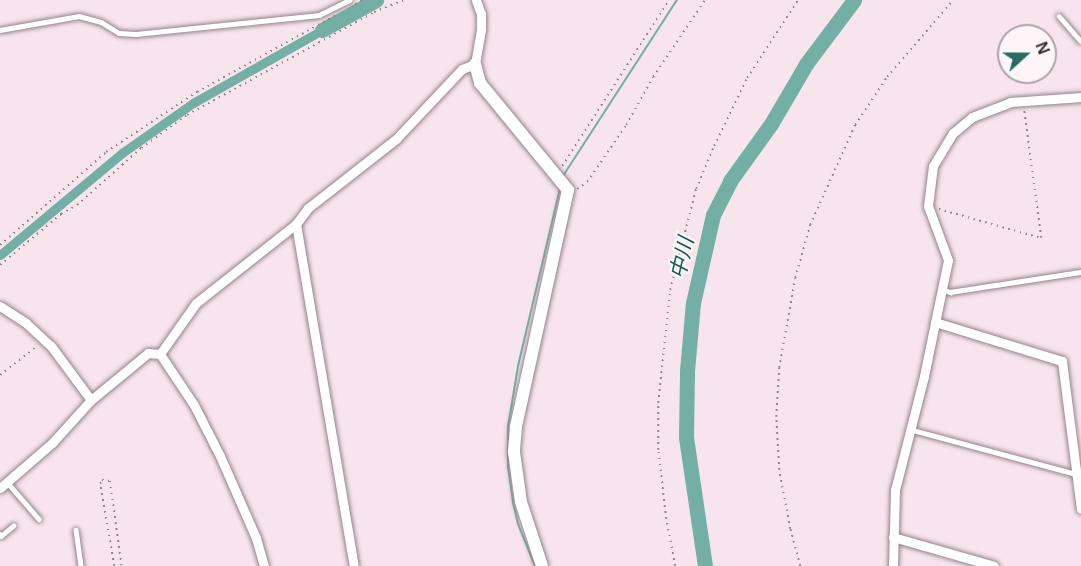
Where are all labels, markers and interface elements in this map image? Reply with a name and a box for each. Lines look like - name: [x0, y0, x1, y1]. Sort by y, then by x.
- north arrow: [997, 24, 1057, 84]
- text: N: [1032, 40, 1052, 57]
- water label: 中川: [665, 235, 699, 281]

